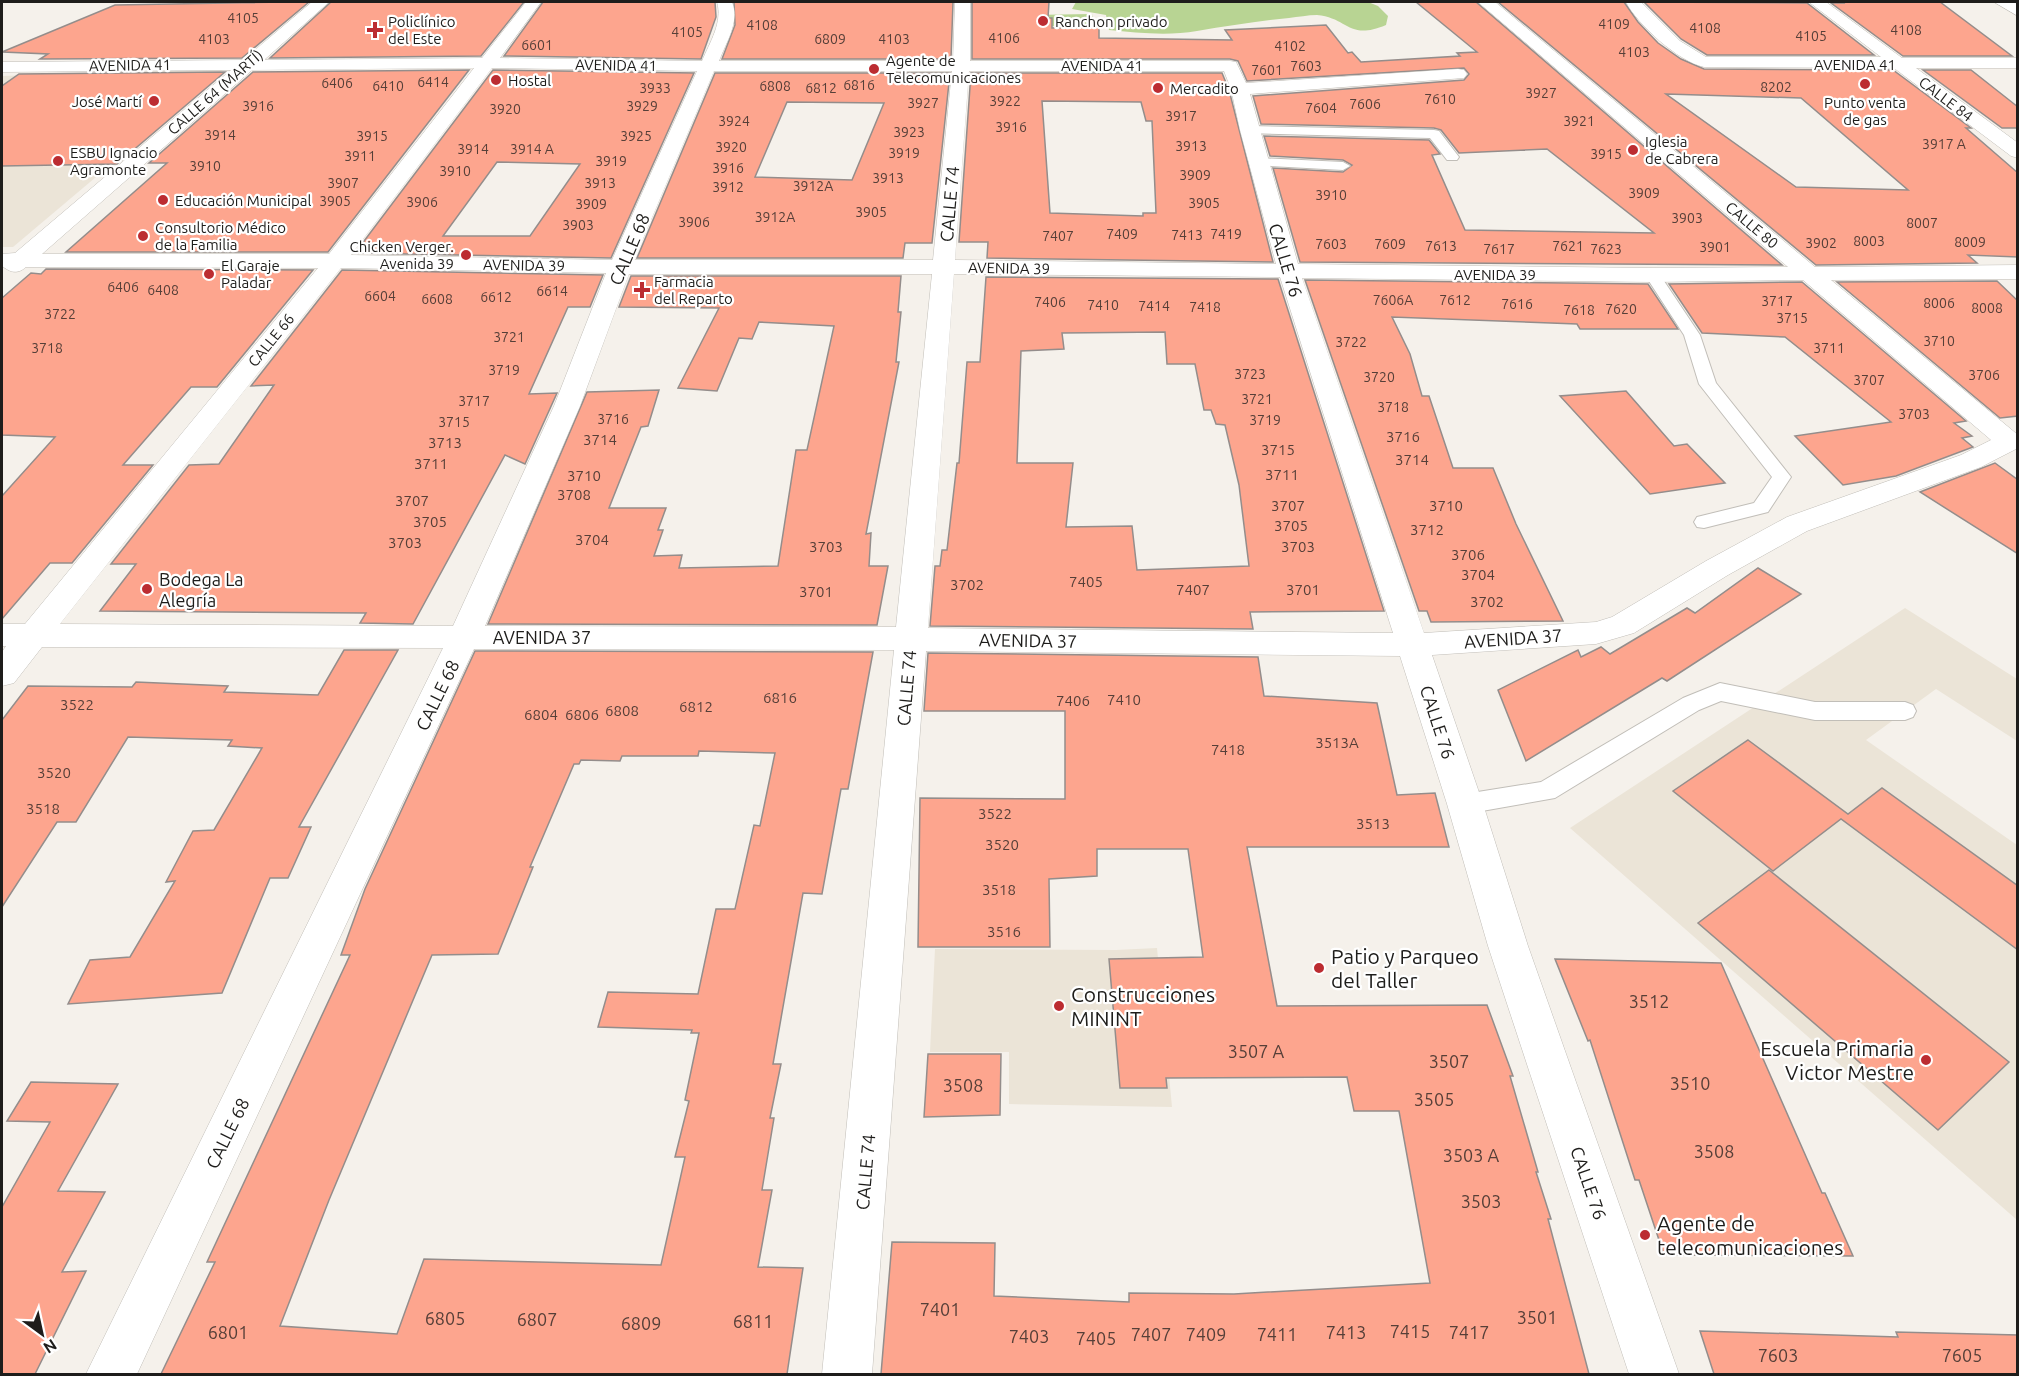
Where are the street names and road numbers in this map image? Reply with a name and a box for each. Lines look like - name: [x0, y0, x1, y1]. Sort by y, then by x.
- street label: CALLE 64 (MARTÍ): [164, 46, 266, 138]
- street label: AVENIDA 41: [89, 56, 171, 74]
- street label: AVENIDA 41: [575, 56, 657, 74]
- street label: AVENIDA 41: [1814, 56, 1896, 73]
- street label: AVENIDA 41: [1061, 57, 1143, 74]
- street label: CALLE 84: [1916, 73, 1976, 125]
- street label: CALLE 74: [936, 165, 962, 243]
- street label: CALLE 80: [1722, 198, 1782, 252]
- street label: CALLE 68: [605, 210, 653, 288]
- street label: CALLE 76: [1265, 221, 1307, 299]
- street label: AVENIDA 39: [483, 256, 565, 274]
- street label: AVENIDA 39: [968, 259, 1050, 277]
- street label: AVENIDA 39: [1454, 266, 1536, 283]
- street label: CALLE 66: [244, 310, 298, 370]
- street label: AVENIDA 37: [1463, 625, 1563, 651]
- street label: AVENIDA 37: [493, 627, 591, 647]
- street label: AVENIDA 37: [979, 629, 1077, 651]
- street label: CALLE 74: [893, 649, 919, 727]
- street label: CALLE 68: [411, 656, 463, 734]
- street label: CALLE 76: [1417, 683, 1459, 761]
- street label: CALLE 68: [201, 1094, 253, 1172]
- street label: CALLE 74: [852, 1133, 878, 1211]
- street label: CALLE 76: [1567, 1144, 1611, 1222]

